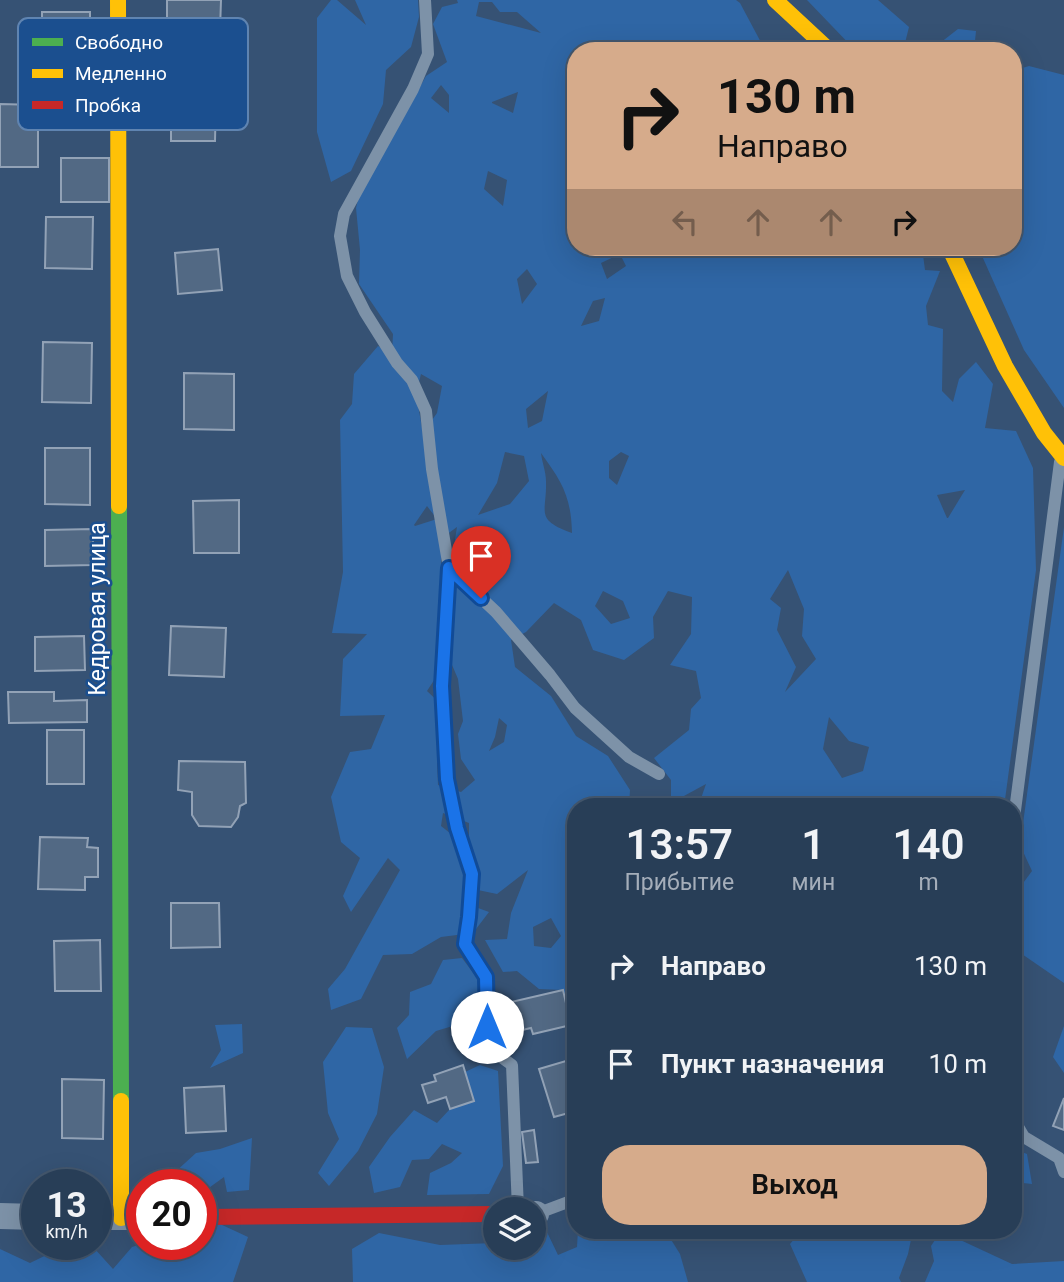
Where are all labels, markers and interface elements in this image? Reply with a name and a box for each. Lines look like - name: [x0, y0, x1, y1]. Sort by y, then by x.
- legend: [18, 18, 248, 130]
- text: Свободно: [75, 31, 163, 54]
- text: Медленно: [75, 62, 167, 85]
- text: 130 m: [717, 68, 856, 125]
- icon: right: [602, 70, 693, 161]
- text: Пробка: [75, 94, 141, 117]
- text: Направо: [717, 127, 848, 165]
- icon: left: [666, 203, 704, 241]
- icon: ahead: [739, 203, 777, 241]
- icon: ahead: [812, 203, 850, 241]
- icon: right: [885, 203, 923, 241]
- street label: Кедровая улица: [84, 522, 111, 696]
- pin: [451, 526, 511, 598]
- icon: arrive: [462, 537, 500, 575]
- text: 13:57: [626, 820, 733, 869]
- text: 1: [801, 820, 825, 869]
- text: 140: [893, 820, 965, 869]
- text: Прибытие: [624, 869, 734, 896]
- text: мин: [792, 869, 835, 896]
- text: m: [919, 869, 939, 896]
- icon: right: [602, 947, 640, 985]
- text: Направо: [661, 951, 766, 981]
- text: 130 m: [914, 951, 987, 981]
- position arrow: [450, 990, 524, 1064]
- icon: arrive: [602, 1045, 640, 1083]
- text: Пункт назначения: [661, 1049, 885, 1079]
- text: 10 m: [929, 1049, 987, 1079]
- button: Выход: [602, 1145, 987, 1225]
- speed limit sign: 20: [126, 1169, 217, 1260]
- text: 13: [46, 1185, 87, 1226]
- map controls: [483, 1197, 546, 1260]
- button: layers: [483, 1197, 546, 1260]
- text: km/h: [45, 1221, 88, 1242]

